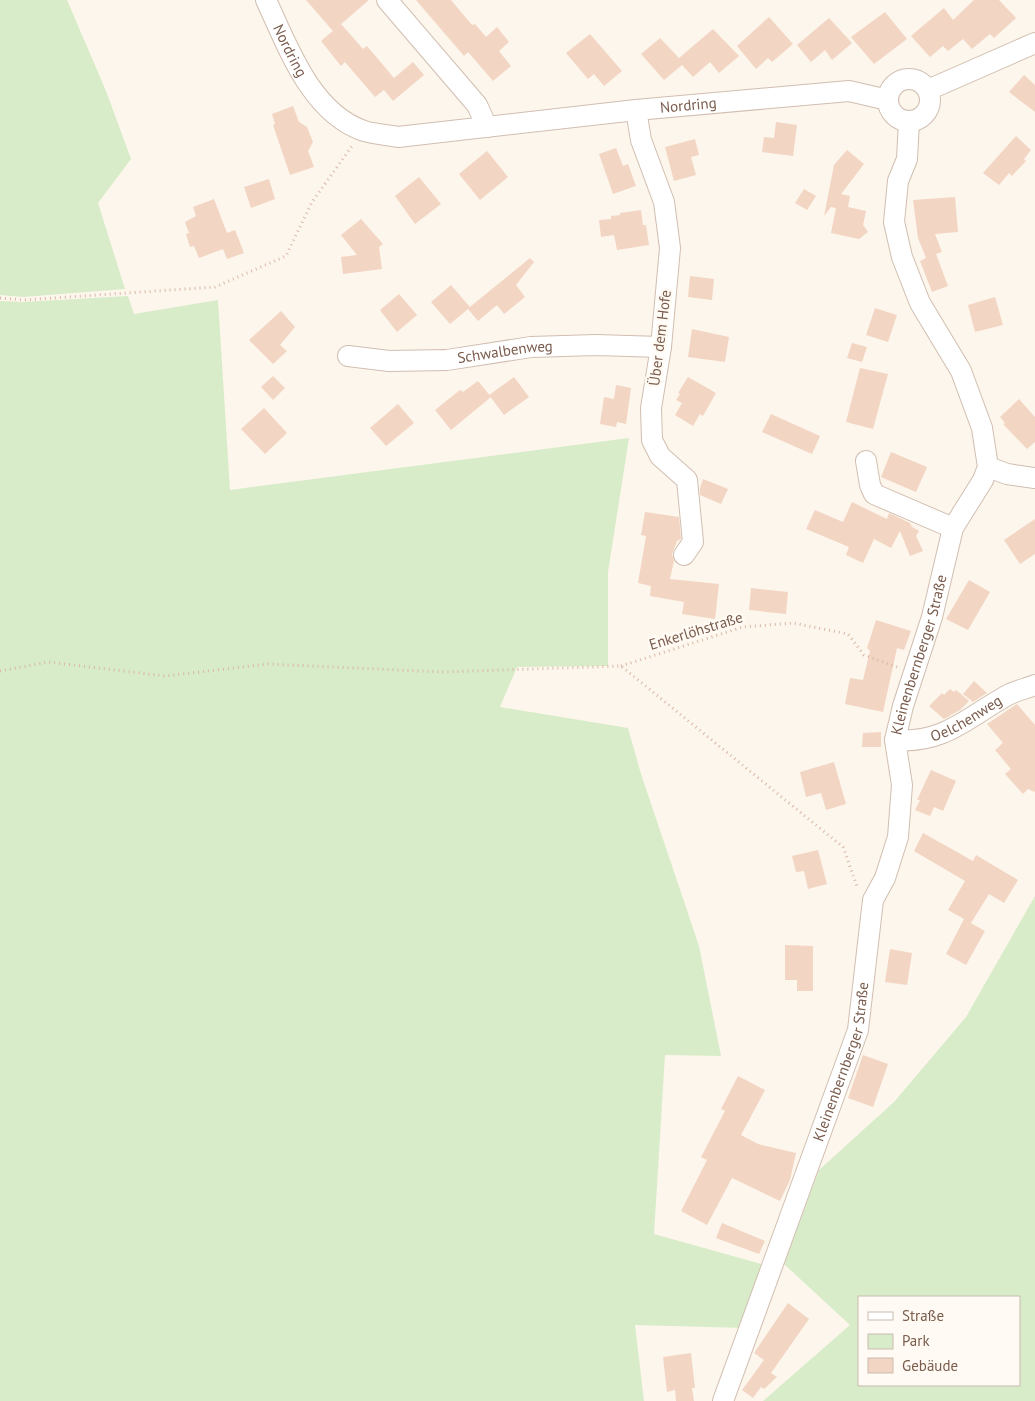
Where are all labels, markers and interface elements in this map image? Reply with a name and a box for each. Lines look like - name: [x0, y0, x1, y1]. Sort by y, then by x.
- street label: Nordring: [269, 21, 312, 80]
- street label: Nordring: [659, 93, 717, 117]
- street label: Über dem Hofe: [644, 289, 675, 387]
- street label: Schwalbenweg: [456, 336, 553, 367]
- street label: Kleinenbernberger Straße: [887, 573, 951, 737]
- street label: Enkerlöhstraße: [647, 607, 745, 654]
- street label: Oelchenweg: [928, 691, 1005, 746]
- street label: Kleinenbernberger Straße: [808, 981, 872, 1144]
- legend: [858, 1296, 1020, 1386]
- text: Straße: [902, 1306, 944, 1325]
- text: Park: [902, 1331, 930, 1350]
- text: Gebäude: [902, 1356, 958, 1375]

